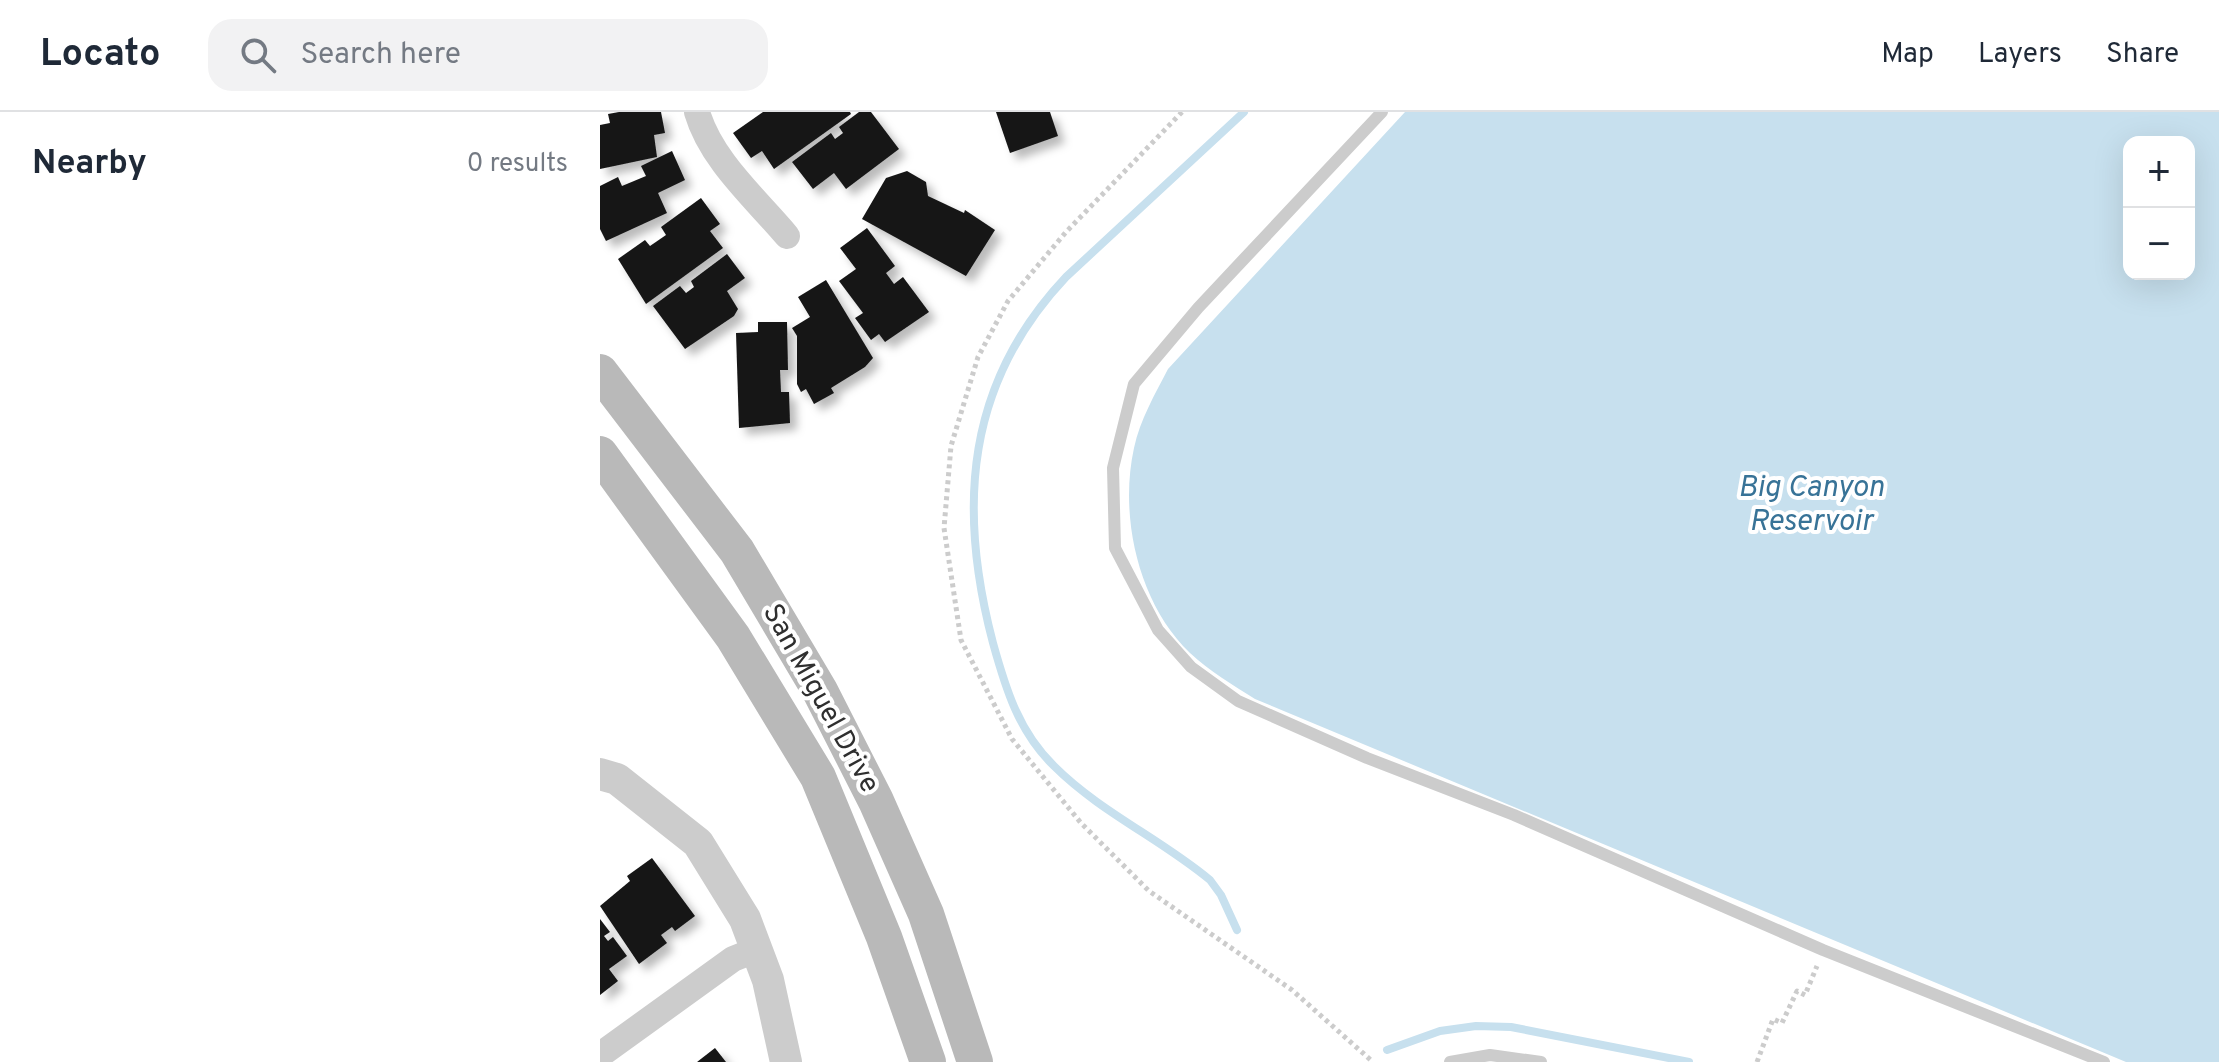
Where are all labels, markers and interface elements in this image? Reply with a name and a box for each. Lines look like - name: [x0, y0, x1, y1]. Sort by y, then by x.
- search box: [208, 19, 768, 91]
- text: Locato: [40, 31, 160, 80]
- icon: search: [236, 33, 280, 77]
- text: Search here: [300, 37, 461, 74]
- text: Map: [1881, 37, 1934, 73]
- text: Layers: [1978, 37, 2062, 73]
- text: Share: [2106, 37, 2179, 73]
- map controls: [2123, 136, 2195, 280]
- button: +: [2123, 136, 2195, 208]
- text: Nearby: [32, 143, 147, 186]
- text: 0 results: [467, 148, 568, 181]
- button: −: [2123, 208, 2195, 280]
- water label: Big Canyon Reservoir: [1738, 470, 1884, 541]
- street label: San Miguel Drive: [753, 598, 887, 800]

